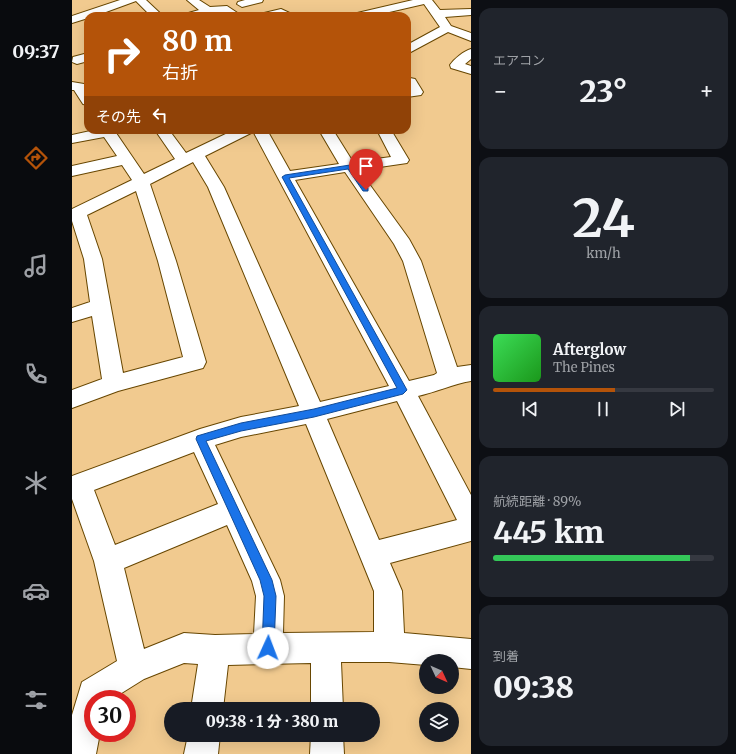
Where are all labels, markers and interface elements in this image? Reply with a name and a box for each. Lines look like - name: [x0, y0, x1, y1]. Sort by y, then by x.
- text: 80 m: [162, 23, 233, 59]
- icon: right: [96, 28, 148, 80]
- text: 09:37: [12, 40, 60, 63]
- text: エアコン: [493, 52, 545, 69]
- text: 右折: [162, 61, 198, 84]
- text: 23°: [580, 72, 627, 110]
- text: −: [493, 77, 508, 105]
- text: +: [699, 77, 714, 105]
- icon: left: [149, 104, 171, 126]
- text: その先: [96, 107, 141, 126]
- icon: directions: [22, 144, 50, 172]
- pin: [349, 149, 383, 190]
- icon: arrive: [355, 155, 377, 177]
- text: 24: [572, 186, 635, 251]
- text: km/h: [586, 245, 621, 262]
- icon: music: [22, 252, 50, 280]
- text: Afterglow: [553, 340, 626, 359]
- text: The Pines: [553, 359, 615, 376]
- icon: phone: [22, 360, 50, 388]
- icon: previous: [519, 398, 541, 420]
- icon: pause: [592, 398, 614, 420]
- icon: next: [666, 398, 688, 420]
- icon: climate: [22, 469, 50, 497]
- text: 航続距離 · 89%: [493, 493, 581, 510]
- text: 445 km: [493, 513, 604, 551]
- icon: car: [22, 577, 50, 605]
- position arrow: [247, 627, 289, 669]
- text: 到着: [493, 648, 519, 665]
- north arrow: [419, 654, 459, 694]
- map controls: [419, 654, 459, 742]
- text: 09:38: [493, 668, 574, 706]
- icon: filters: [22, 686, 50, 714]
- speed limit sign: 30: [84, 690, 136, 742]
- button: layers: [419, 702, 459, 742]
- text: 09:38 · 1 分 · 380 m: [206, 712, 338, 731]

